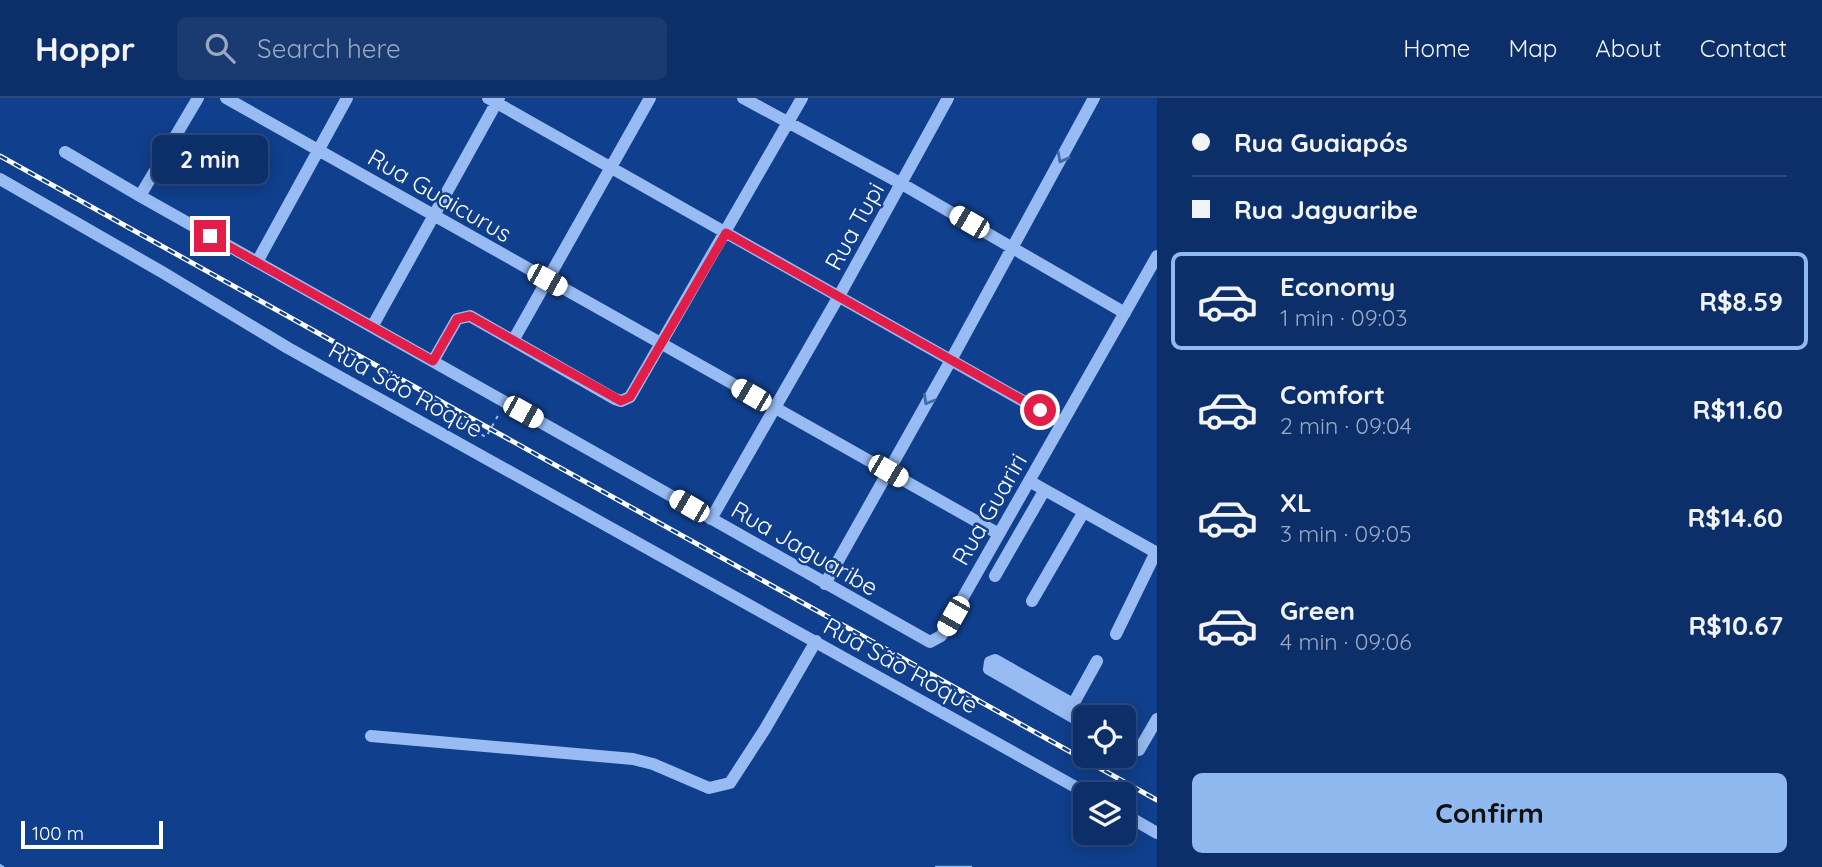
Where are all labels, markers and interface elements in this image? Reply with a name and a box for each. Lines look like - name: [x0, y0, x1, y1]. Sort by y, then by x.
- search box: [177, 17, 667, 80]
- text: Hoppr: [35, 28, 135, 69]
- icon: search: [201, 29, 239, 67]
- text: Search here: [257, 32, 401, 65]
- text: Home: [1403, 33, 1470, 63]
- text: Map: [1508, 33, 1557, 63]
- text: About: [1595, 33, 1662, 63]
- text: Contact: [1700, 33, 1787, 63]
- text: Rua Guaiapós: [1234, 126, 1408, 159]
- callout: 2 min: [152, 135, 268, 184]
- street label: Rua Guaicurus: [363, 142, 517, 248]
- text: 2 min: [180, 145, 240, 174]
- one-way arrow: [1056, 151, 1070, 163]
- street label: Rua Tupi: [818, 177, 890, 275]
- text: Rua Jaguaribe: [1234, 193, 1418, 226]
- car: [946, 202, 993, 242]
- route end: [194, 220, 226, 252]
- car: [524, 261, 571, 299]
- icon: car: [1196, 270, 1259, 333]
- text: Economy: [1280, 270, 1395, 303]
- text: R$8.59: [1699, 285, 1783, 318]
- text: 1 min · 09:03: [1280, 303, 1408, 332]
- street label: Rua São Roque: [324, 334, 488, 444]
- car: [728, 375, 775, 415]
- icon: car: [1196, 378, 1259, 441]
- text: Comfort: [1280, 378, 1385, 411]
- car: [500, 393, 547, 431]
- one-way arrow: [923, 393, 936, 406]
- text: R$11.60: [1693, 393, 1783, 426]
- route start: [1024, 394, 1056, 426]
- text: 2 min · 09:04: [1280, 411, 1412, 440]
- street label: Rua Guariri: [945, 448, 1033, 570]
- car: [865, 451, 912, 491]
- car: [666, 486, 713, 526]
- icon: car: [1196, 486, 1259, 549]
- text: XL: [1280, 486, 1312, 519]
- street label: Rua Jaguaribe: [726, 494, 884, 602]
- text: R$14.60: [1687, 501, 1783, 534]
- text: 3 min · 09:05: [1280, 519, 1412, 548]
- car: [934, 593, 973, 639]
- icon: car: [1196, 594, 1259, 657]
- text: Green: [1280, 594, 1355, 627]
- text: R$10.67: [1688, 609, 1783, 642]
- street label: Rua São Roque: [819, 610, 983, 720]
- text: 4 min · 09:06: [1280, 627, 1412, 656]
- map controls: [1073, 705, 1136, 845]
- button: locate: [1073, 705, 1136, 768]
- button: Confirm: [1192, 773, 1787, 853]
- button: layers: [1073, 782, 1136, 845]
- scale bar: [21, 818, 163, 850]
- text: 100 m: [32, 821, 84, 845]

